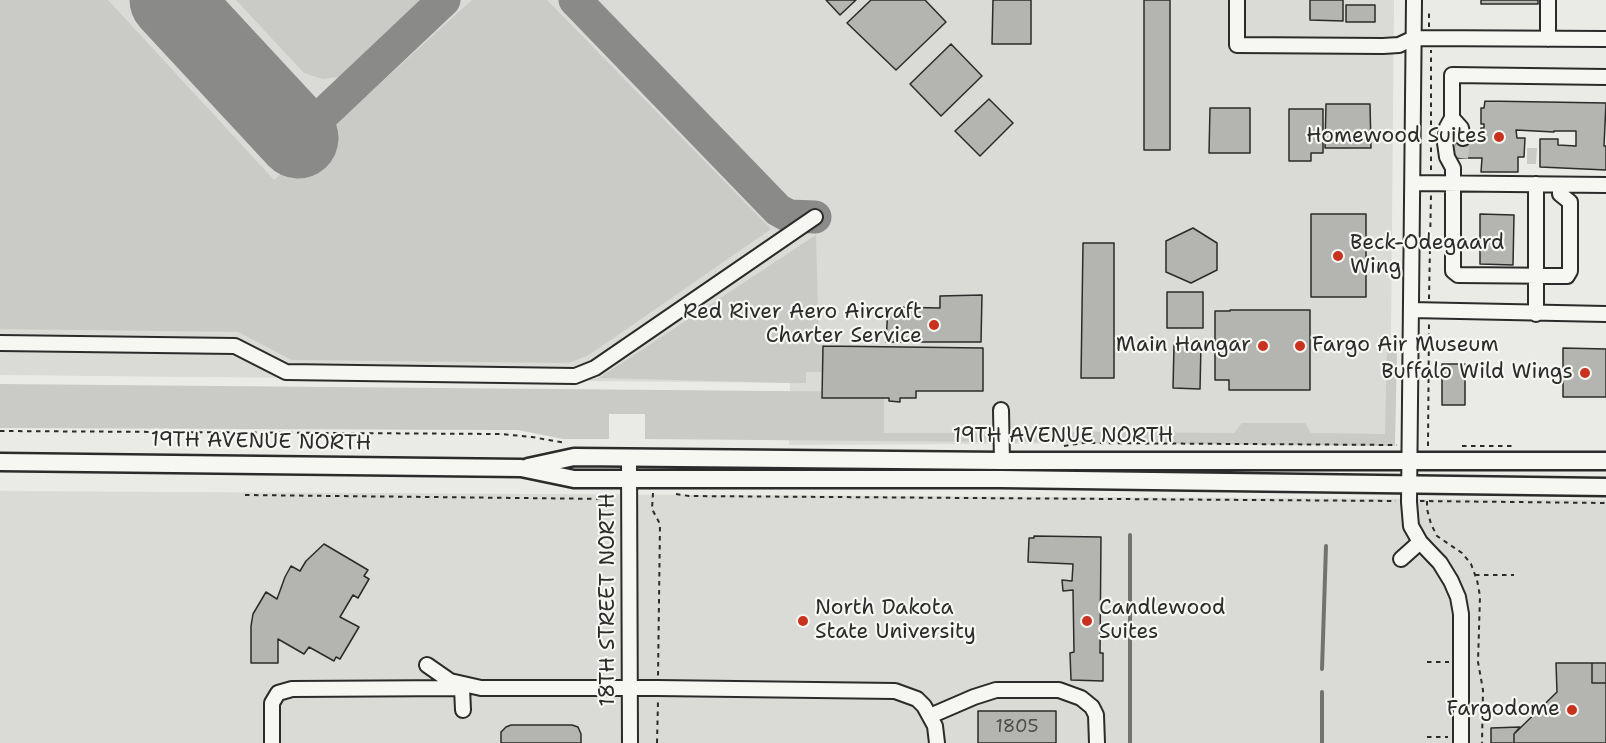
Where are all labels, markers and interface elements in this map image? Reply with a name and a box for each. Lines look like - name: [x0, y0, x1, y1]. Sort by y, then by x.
- place label: Homewood Suites: [1306, 124, 1487, 150]
- marker: Homewood Suites: [1492, 130, 1506, 144]
- place label: Beck-Odegaard Wing: [1350, 231, 1504, 281]
- marker: Beck-Odegaard Wing: [1331, 249, 1345, 263]
- place label: Red River Aero Aircraft Charter Service: [683, 300, 922, 350]
- marker: Red River Aero Aircraft Charter Service: [927, 318, 941, 332]
- place label: Main Hangar: [1116, 333, 1251, 359]
- place label: Fargo Air Museum: [1312, 333, 1499, 359]
- marker: Main Hangar: [1256, 339, 1270, 353]
- marker: Fargo Air Museum: [1293, 339, 1307, 353]
- place label: Buffalo Wild Wings: [1381, 360, 1573, 386]
- marker: Buffalo Wild Wings: [1578, 366, 1592, 380]
- street label: 19TH AVENUE NORTH: [953, 424, 1173, 450]
- street label: 19TH AVENUE NORTH: [150, 427, 372, 457]
- street label: 18TH STREET NORTH: [596, 493, 622, 707]
- place label: North Dakota State University: [815, 596, 976, 646]
- place label: Candlewood Suites: [1099, 596, 1225, 646]
- marker: North Dakota State University: [796, 614, 810, 628]
- marker: Candlewood Suites: [1080, 614, 1094, 628]
- place label: Fargodome: [1446, 697, 1560, 723]
- marker: Fargodome: [1565, 703, 1579, 717]
- house number: 1805: [996, 716, 1038, 738]

